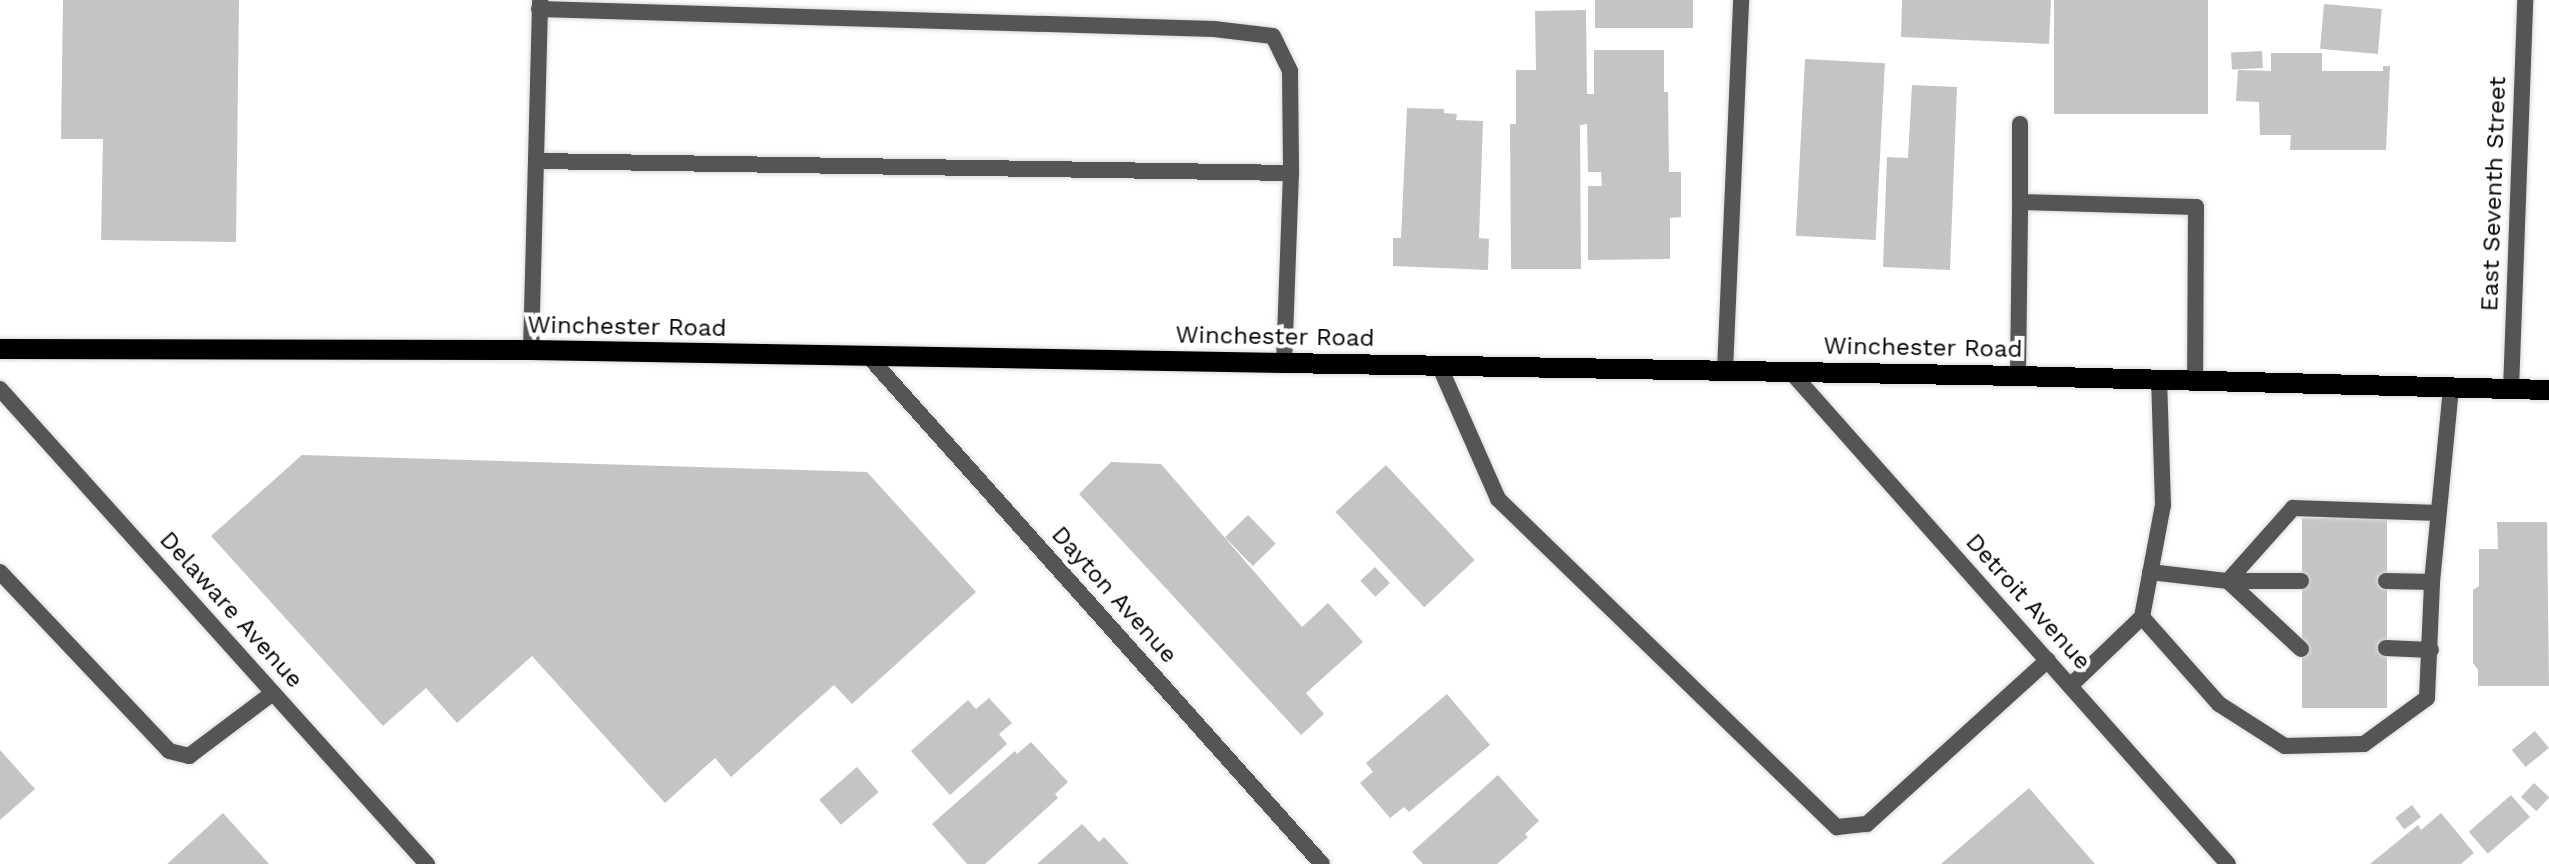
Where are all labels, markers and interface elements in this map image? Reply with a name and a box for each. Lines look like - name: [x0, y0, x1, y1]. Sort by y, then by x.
- street label: East Seventh Street: [2476, 76, 2512, 312]
- street label: Winchester Road: [527, 311, 727, 343]
- street label: Winchester Road: [1175, 321, 1375, 353]
- street label: Winchester Road: [1823, 332, 2023, 364]
- street label: Dayton Avenue: [1045, 520, 1183, 670]
- street label: Delaware Avenue: [153, 525, 309, 695]
- street label: Detroit Avenue: [1959, 528, 2097, 676]

